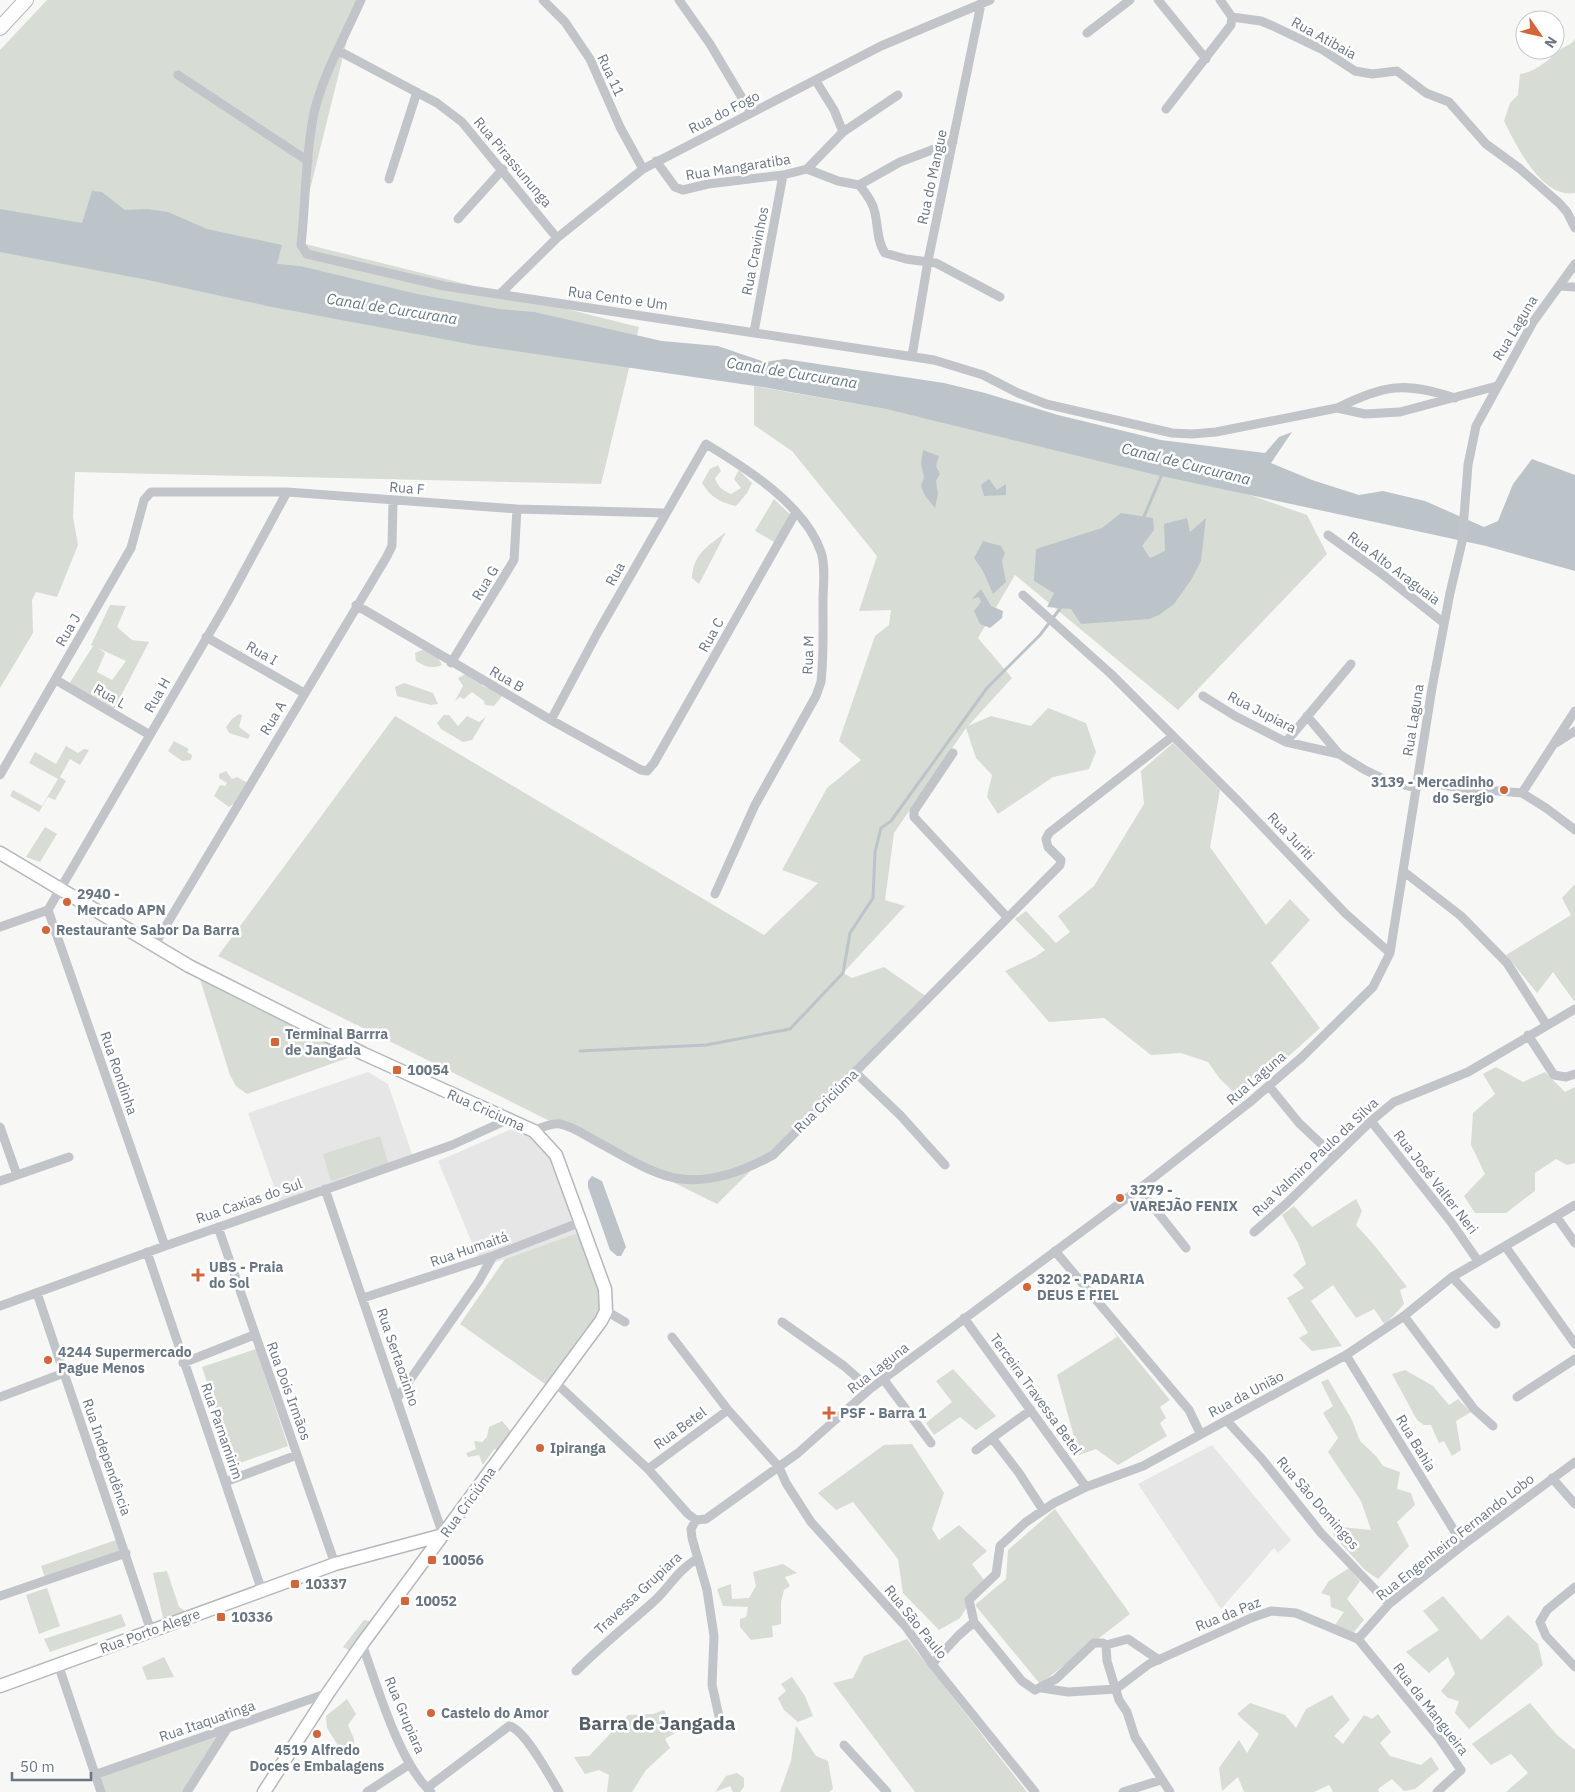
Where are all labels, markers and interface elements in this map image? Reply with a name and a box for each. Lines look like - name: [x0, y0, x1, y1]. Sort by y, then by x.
- north arrow: [1515, 10, 1565, 60]
- street label: Rua Atibaia: [1288, 13, 1360, 63]
- text: N: [1540, 33, 1561, 52]
- street label: Rua 11: [593, 51, 629, 99]
- street label: Rua do Fogo: [685, 86, 763, 138]
- street label: Rua Pirassununga: [470, 113, 556, 211]
- street label: Rua do Mangue: [913, 128, 951, 226]
- street label: Rua Mangaratiba: [684, 150, 792, 184]
- street label: Rua Cravinhos: [738, 205, 772, 297]
- street label: Rua Cento e Um: [567, 282, 669, 314]
- water label: Canal de Curcurana: [325, 289, 459, 328]
- street label: Rua Laguna: [1489, 292, 1542, 364]
- water label: Canal de Curcurana: [725, 353, 859, 392]
- water label: Canal de Curcurana: [1120, 438, 1253, 489]
- street label: Rua F: [389, 478, 426, 498]
- street label: Rua Alto Araguaia: [1344, 527, 1444, 609]
- street label: Rua: [601, 559, 629, 589]
- street label: Rua G: [468, 562, 502, 604]
- street label: Rua J: [51, 610, 85, 650]
- street label: Rua C: [694, 614, 728, 655]
- street label: Rua M: [798, 635, 818, 675]
- street label: Rua I: [243, 637, 281, 669]
- street label: Rua B: [487, 662, 527, 696]
- street label: Rua H: [140, 674, 174, 716]
- street label: Rua L: [90, 680, 130, 712]
- street label: Rua Laguna: [1398, 682, 1428, 757]
- street label: Rua Jupiara: [1225, 687, 1300, 737]
- street label: Rua A: [256, 698, 290, 738]
- place label: 3139 - Mercadinho do Sergio: [1371, 773, 1494, 807]
- marker: 3139 - Mercadinho do Sergio: [1498, 784, 1510, 796]
- street label: Rua Juriti: [1264, 808, 1318, 864]
- place label: 2940 - Mercado APN: [77, 885, 166, 919]
- marker: 2940 - Mercado APN: [61, 896, 73, 908]
- place label: Restaurante Sabor Da Barra: [56, 921, 239, 939]
- marker: Restaurante Sabor Da Barra: [40, 924, 52, 936]
- place label: Terminal Barrra de Jangada: [285, 1025, 388, 1059]
- street label: Rua Rondinha: [96, 1029, 142, 1118]
- marker: Terminal Barrra de Jangada: [269, 1036, 281, 1048]
- street label: Rua Laguna: [1223, 1047, 1290, 1109]
- place label: 10054: [407, 1061, 449, 1079]
- marker: 10054: [391, 1064, 403, 1076]
- street label: Rua Criciúma: [790, 1065, 862, 1137]
- street label: Rua Criciuma: [444, 1085, 528, 1135]
- street label: Rua Valmiro Paulo da Silva: [1248, 1093, 1382, 1220]
- street label: Rua José Valter Neri: [1390, 1126, 1482, 1238]
- street label: Rua Caxias do Sul: [193, 1174, 305, 1228]
- place label: 3279 - VAREJÃO FENIX: [1130, 1181, 1238, 1215]
- marker: 3279 - VAREJÃO FENIX: [1114, 1192, 1126, 1204]
- street label: Rua Humaitá: [428, 1227, 511, 1271]
- place label: UBS - Praia do Sol: [209, 1258, 284, 1292]
- marker: UBS - Praia do Sol: [191, 1268, 205, 1282]
- place label: 3202 - PADARIA DEUS E FIEL: [1037, 1270, 1145, 1304]
- marker: 3202 - PADARIA DEUS E FIEL: [1021, 1281, 1033, 1293]
- street label: Rua Sertaozinho: [373, 1306, 423, 1409]
- street label: Terceira Travessa Betel: [986, 1330, 1086, 1458]
- street label: Rua Laguna: [844, 1338, 913, 1398]
- street label: Rua Dois Irmãos: [263, 1339, 315, 1443]
- place label: 4244 Supermercado Pague Menos: [58, 1343, 192, 1377]
- marker: 4244 Supermercado Pague Menos: [42, 1354, 54, 1366]
- street label: Rua da União: [1205, 1367, 1287, 1421]
- street label: Rua Parnamirim: [197, 1380, 247, 1482]
- street label: Rua Independência: [79, 1396, 136, 1518]
- street label: Rua Betel: [650, 1403, 710, 1453]
- place label: PSF - Barra 1: [840, 1404, 927, 1422]
- marker: PSF - Barra 1: [822, 1406, 836, 1420]
- street label: Rua Bahia: [1392, 1411, 1440, 1475]
- place label: Ipiranga: [550, 1439, 606, 1457]
- marker: Ipiranga: [534, 1442, 546, 1454]
- street label: Rua São Domingos: [1273, 1453, 1363, 1553]
- street label: Rua Criciúma: [436, 1463, 500, 1541]
- street label: Rua Engenheiro Fernando Lobo: [1372, 1470, 1538, 1604]
- street label: Travessa Grupiara: [591, 1547, 686, 1638]
- place label: 10056: [442, 1551, 484, 1569]
- marker: 10056: [426, 1554, 438, 1566]
- place label: 10337: [305, 1575, 347, 1593]
- marker: 10337: [289, 1578, 301, 1590]
- street label: Rua São Paulo: [881, 1581, 951, 1663]
- place label: 10052: [415, 1592, 457, 1610]
- street label: Rua da Paz: [1193, 1593, 1264, 1635]
- marker: 10052: [399, 1595, 411, 1607]
- street label: Rua Porto Alegre: [97, 1604, 203, 1658]
- place label: 10336: [231, 1608, 273, 1626]
- marker: 10336: [215, 1611, 227, 1623]
- street label: Rua da Mangueira: [1389, 1659, 1473, 1759]
- street label: Rua Grupiara: [381, 1674, 430, 1757]
- street label: Rua Itaquatinga: [157, 1696, 258, 1746]
- place label: Castelo do Amor: [441, 1704, 549, 1722]
- marker: Castelo do Amor: [425, 1707, 437, 1719]
- district label: Barra de Jangada: [579, 1711, 736, 1735]
- marker: 4519 Alfredo Doces e Embalagens: [311, 1728, 323, 1740]
- place label: 4519 Alfredo Doces e Embalagens: [250, 1741, 384, 1775]
- scale bar: [12, 1750, 91, 1782]
- text: 50 m: [20, 1757, 55, 1776]

